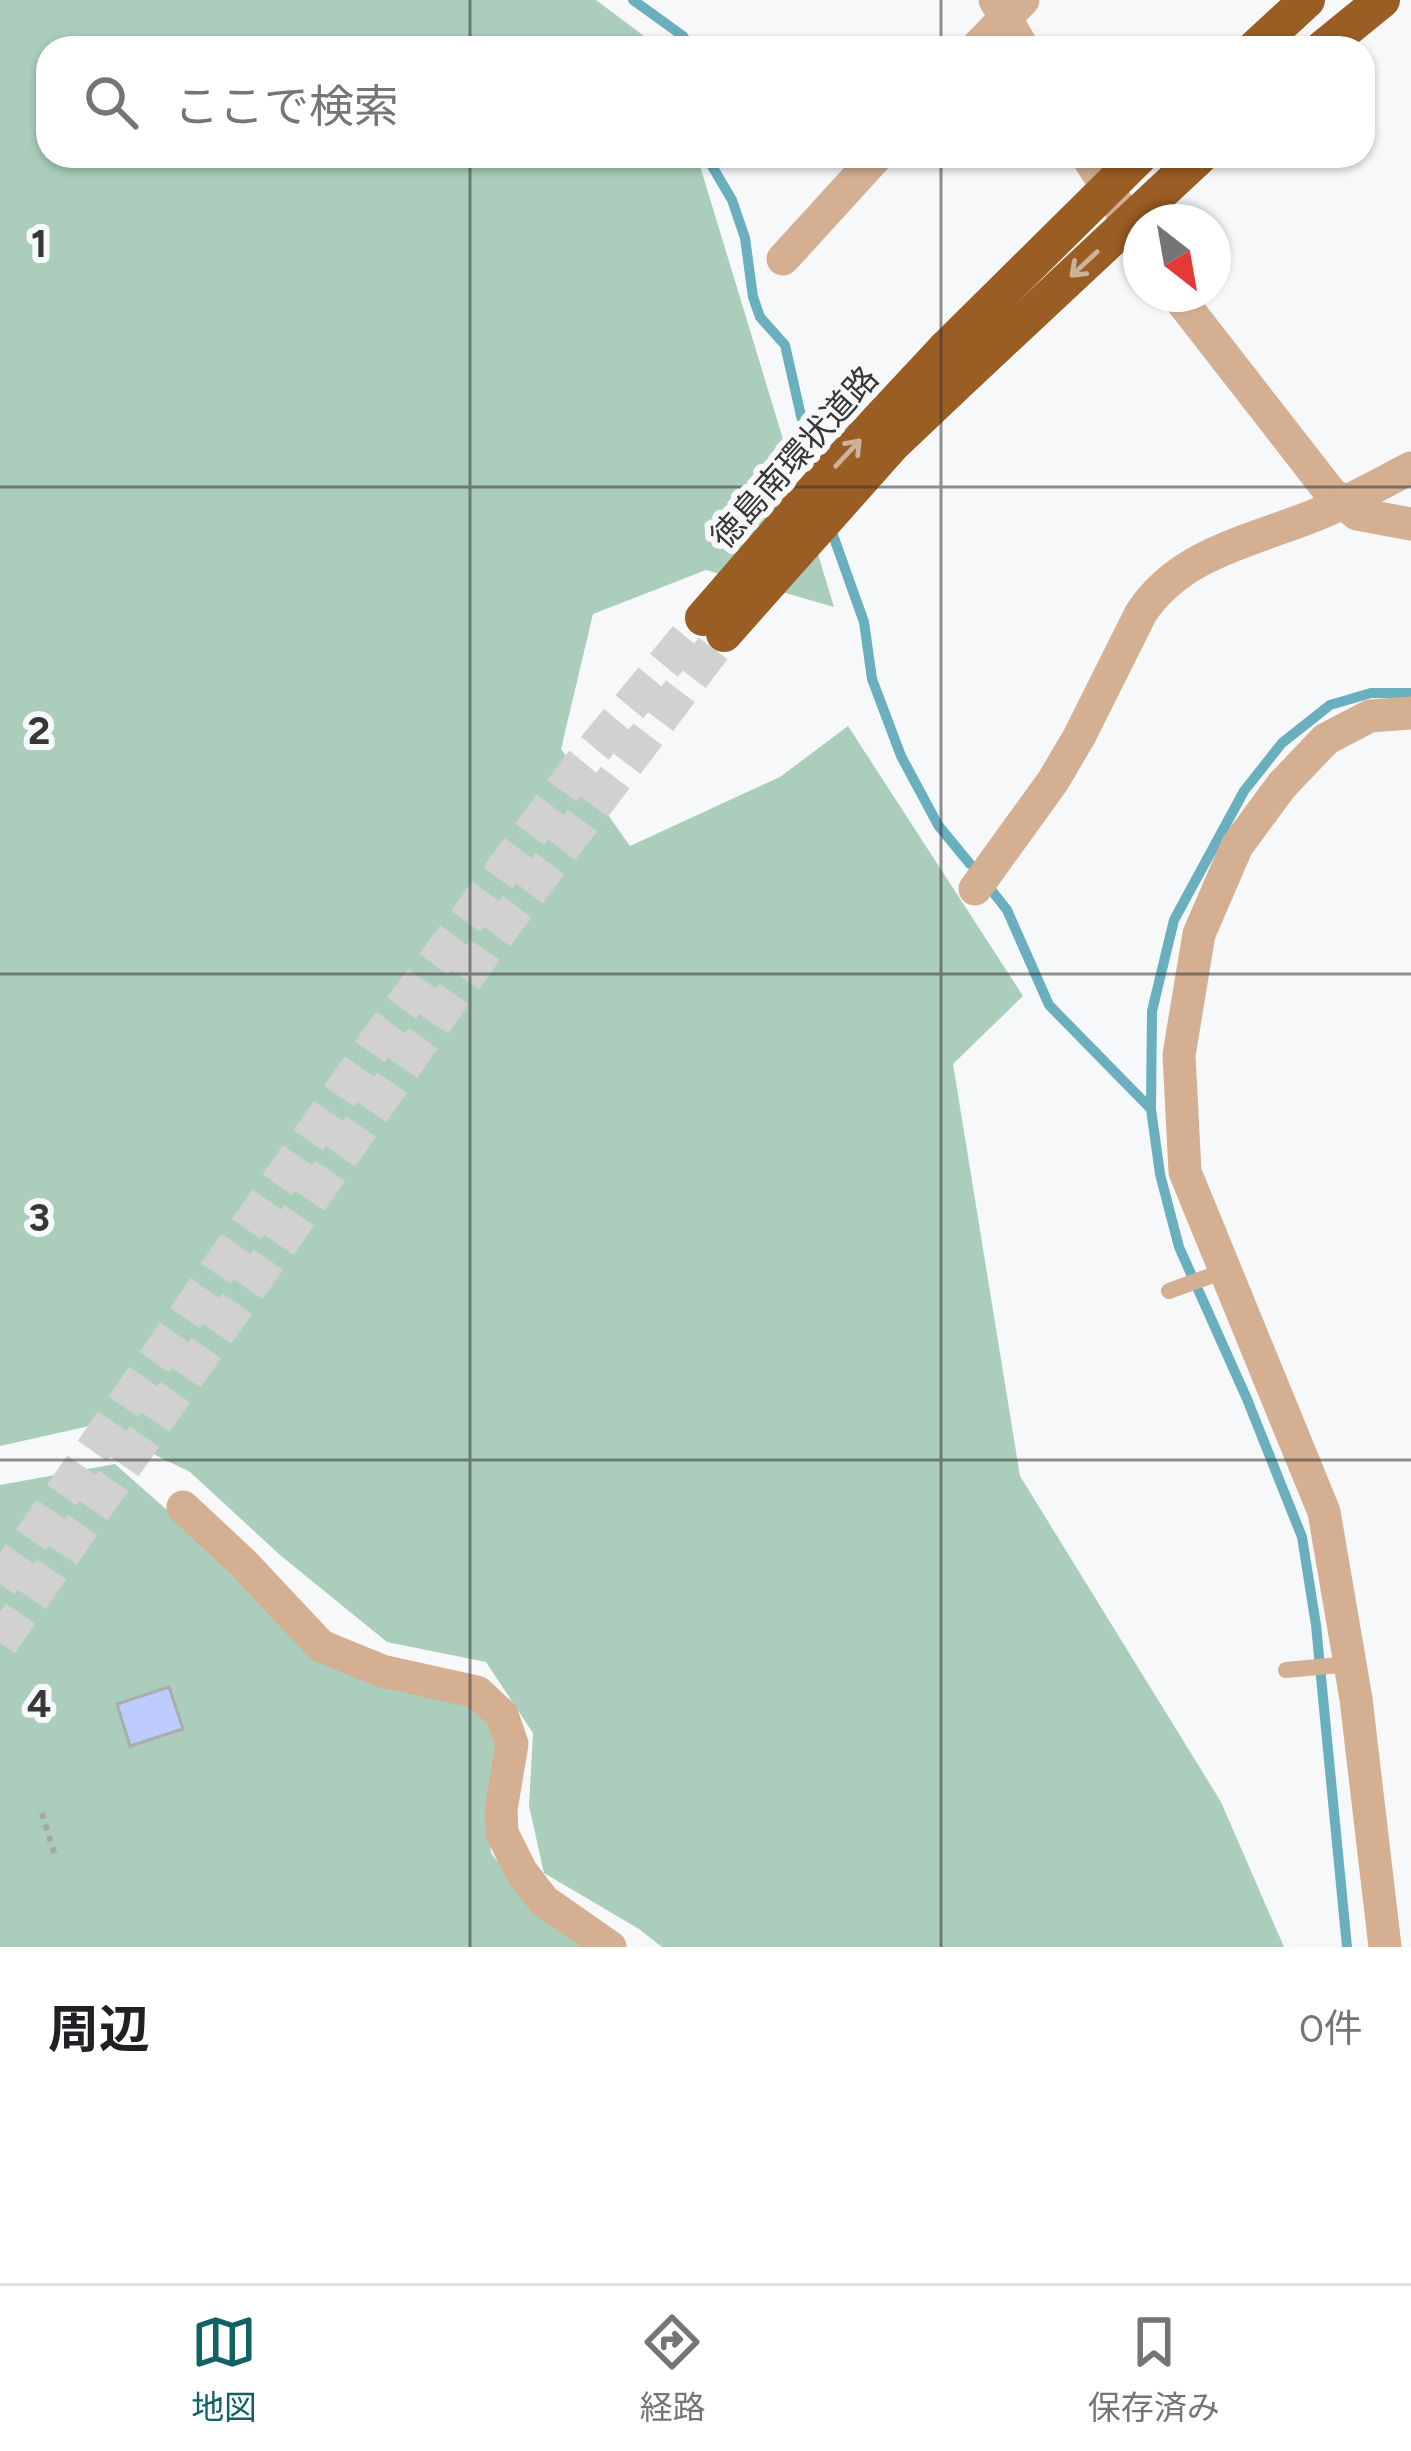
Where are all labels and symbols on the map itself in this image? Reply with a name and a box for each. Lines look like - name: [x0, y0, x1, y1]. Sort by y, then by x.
- north arrow: [1123, 204, 1231, 312]
- text: 1: [31, 220, 47, 267]
- one-way arrow: [1070, 250, 1099, 278]
- street label: 徳島南環状道路: [703, 358, 886, 556]
- one-way arrow: [833, 439, 861, 469]
- text: 2: [28, 707, 50, 754]
- text: 3: [28, 1194, 50, 1241]
- text: 4: [27, 1680, 51, 1727]

